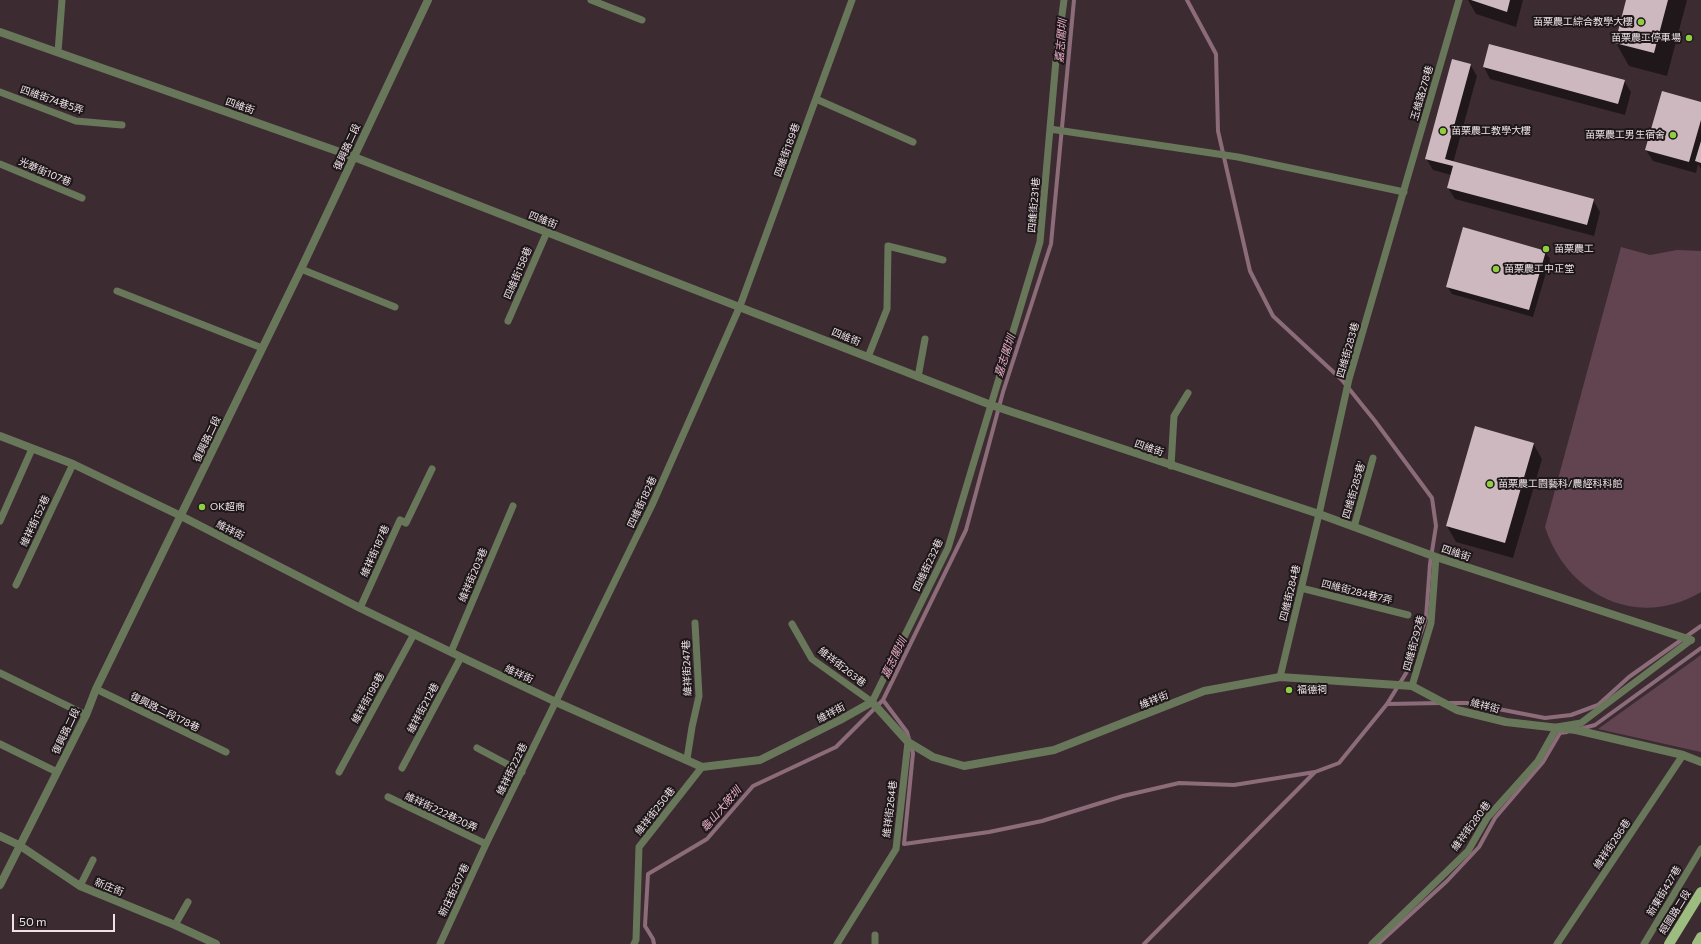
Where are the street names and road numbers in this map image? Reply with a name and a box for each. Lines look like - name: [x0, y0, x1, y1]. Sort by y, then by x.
- street label: 玉維路278巷: [1408, 64, 1436, 122]
- street label: 四維街74巷5弄: [19, 84, 85, 116]
- street label: 四維街: [224, 95, 256, 117]
- street label: 四維街189巷: [772, 121, 802, 179]
- street label: 復興路二段: [331, 122, 363, 172]
- street label: 光華街107巷: [17, 156, 73, 188]
- street label: 四維街231巷: [1026, 177, 1042, 233]
- street label: 四維街: [527, 209, 559, 231]
- street label: 四維街158巷: [502, 245, 534, 301]
- street label: 四維街283巷: [1334, 321, 1362, 379]
- street label: 四維街: [830, 326, 862, 348]
- street label: 復興路二段: [191, 414, 223, 464]
- street label: 四維街: [1133, 437, 1165, 459]
- street label: 四維街285巷': [1340, 460, 1368, 520]
- street label: 四維街182巷: [625, 474, 659, 530]
- street label: 維祥街152巷: [18, 493, 52, 549]
- street label: 維祥街: [214, 518, 246, 542]
- street label: 維祥街187巷: [358, 523, 392, 579]
- street label: 四維街232巷: [911, 537, 945, 593]
- street label: 四維街: [1440, 543, 1472, 563]
- street label: 維祥街203巷: [456, 546, 490, 604]
- street label: 四維街284巷: [1277, 564, 1303, 622]
- street label: 四維街284巷7弄: [1320, 577, 1394, 607]
- street label: 四維街292巷: [1401, 614, 1427, 672]
- street label: 維祥街247巷: [680, 640, 694, 696]
- street label: 維祥街263巷: [816, 645, 868, 689]
- street label: 維祥街: [503, 662, 535, 686]
- street label: 維祥街198巷: [349, 670, 387, 726]
- street label: 維祥街212巷: [405, 681, 441, 735]
- street label: 維祥街: [1138, 689, 1170, 711]
- street label: 復興路二段178巷: [128, 690, 202, 734]
- street label: 維祥街: [1469, 697, 1501, 715]
- street label: 維祥街: [815, 701, 847, 725]
- street label: 復興路二段: [50, 706, 82, 756]
- street label: 維祥街222巷: [494, 741, 530, 797]
- street label: 維祥街264巷: [881, 780, 899, 838]
- street label: 維祥街250巷: [632, 785, 678, 837]
- street label: 維祥街222巷20弄: [403, 790, 479, 834]
- street label: 維祥街280巷: [1449, 799, 1493, 853]
- street label: 維祥街286巷: [1591, 817, 1633, 871]
- street label: 新庄街307巷: [436, 861, 472, 919]
- street label: 新東街427巷: [1644, 864, 1684, 918]
- street label: 新庄街: [93, 876, 125, 898]
- street label: 經國路二段: [1657, 888, 1693, 936]

